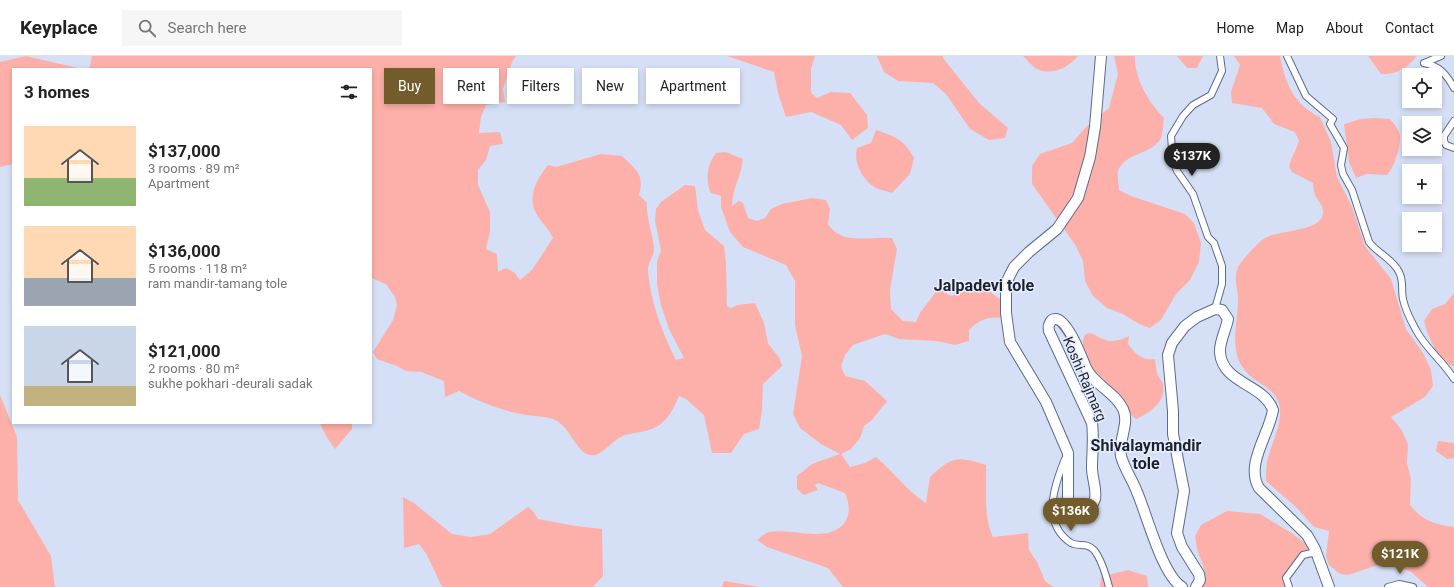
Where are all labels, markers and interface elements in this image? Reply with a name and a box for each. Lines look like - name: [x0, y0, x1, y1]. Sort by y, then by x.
- search box: [122, 10, 402, 46]
- text: Keyplace: [20, 16, 98, 39]
- icon: search: [136, 17, 158, 39]
- text: Search here: [168, 19, 247, 37]
- text: Home: [1216, 20, 1254, 36]
- text: Map: [1276, 20, 1304, 36]
- text: About: [1326, 20, 1363, 36]
- text: Contact: [1385, 20, 1434, 36]
- chip: Buy: [384, 68, 435, 104]
- chip: Rent: [443, 68, 499, 104]
- chip: Filters: [507, 68, 574, 104]
- chip: New: [582, 68, 638, 104]
- chip: Apartment: [646, 68, 740, 104]
- map controls: [1402, 68, 1442, 252]
- button: locate: [1402, 68, 1442, 108]
- icon: filters: [338, 81, 360, 103]
- text: 3 homes: [24, 82, 90, 102]
- button: layers: [1402, 116, 1442, 156]
- text: $137,000: [148, 141, 220, 161]
- icon: home: [56, 142, 104, 190]
- pin: $137K: [1164, 143, 1220, 177]
- text: $137K: [1173, 148, 1211, 163]
- text: 3 rooms · 89 m²: [148, 161, 240, 176]
- button: +: [1402, 164, 1442, 204]
- text: Apartment: [148, 176, 210, 191]
- button: −: [1402, 212, 1442, 252]
- text: $136,000: [148, 241, 220, 261]
- icon: home: [56, 242, 104, 290]
- text: 5 rooms · 118 m²: [148, 261, 247, 276]
- text: ram mandir-tamang tole: [148, 276, 287, 291]
- district label: Jalpadevi tole: [934, 276, 1034, 295]
- street label: Koshi Rajmarg: [1060, 334, 1110, 424]
- text: $121,000: [148, 341, 220, 361]
- icon: home: [56, 342, 104, 390]
- text: 2 rooms · 80 m²: [148, 361, 240, 376]
- text: sukhe pokhari -deurali sadak: [148, 376, 313, 391]
- district label: Shivalaymandir tole: [1091, 436, 1202, 473]
- pin: $136K: [1043, 498, 1099, 532]
- text: $136K: [1052, 503, 1090, 518]
- pin: $121K: [1372, 541, 1428, 575]
- text: $121K: [1381, 546, 1419, 561]

